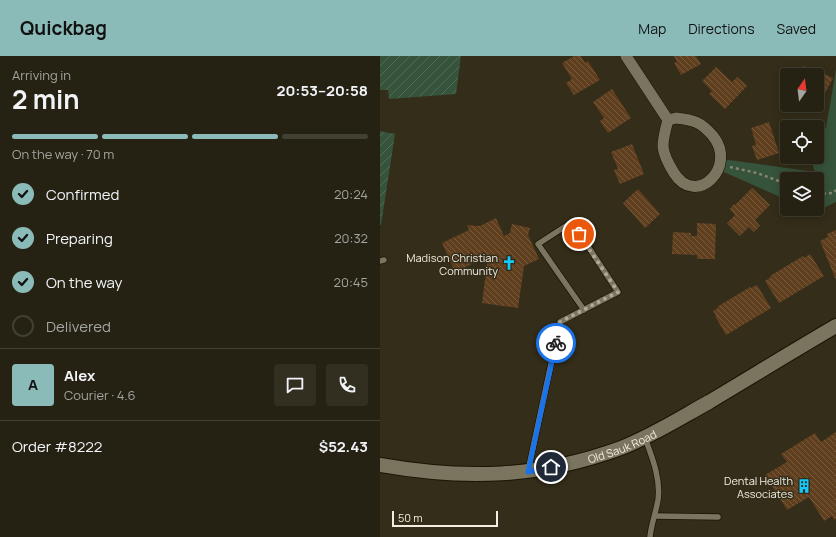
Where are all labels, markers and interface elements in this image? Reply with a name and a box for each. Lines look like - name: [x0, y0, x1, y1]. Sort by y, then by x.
- text: Quickbag: [20, 15, 107, 41]
- text: Map: [638, 19, 666, 38]
- text: Directions: [688, 19, 755, 38]
- text: Saved: [777, 19, 816, 38]
- text: Arriving in: [12, 66, 71, 84]
- north arrow: [780, 68, 824, 112]
- map controls: [780, 68, 824, 216]
- text: 20:53–20:58: [277, 80, 368, 101]
- text: 2 min: [12, 81, 80, 117]
- button: locate: [780, 120, 824, 164]
- text: On the way · 70 m: [12, 145, 114, 163]
- button: layers: [780, 172, 824, 216]
- icon: check: [12, 183, 34, 205]
- text: Confirmed: [46, 184, 119, 205]
- text: 20:24: [334, 185, 368, 203]
- pin: [562, 217, 596, 251]
- icon: bag: [568, 223, 590, 245]
- icon: check: [12, 227, 34, 249]
- text: Preparing: [46, 228, 113, 249]
- text: 20:32: [334, 229, 368, 247]
- place label: Madison Christian Community: [406, 250, 498, 278]
- church icon: Madison Christian Community: [501, 255, 517, 271]
- icon: check: [12, 271, 34, 293]
- text: On the way: [46, 272, 122, 293]
- text: 20:45: [334, 273, 368, 291]
- text: Delivered: [46, 316, 111, 337]
- courier: [536, 323, 576, 363]
- icon: bike: [545, 332, 567, 354]
- button: chat: [274, 364, 316, 406]
- button: phone: [326, 364, 368, 406]
- text: Alex: [64, 365, 95, 386]
- text: A: [28, 374, 38, 395]
- text: Courier · 4.6: [64, 386, 136, 404]
- street label: Old Sauk Road: [586, 426, 659, 466]
- text: Order #8222: [12, 436, 102, 457]
- text: $52.43: [319, 436, 368, 457]
- pin: [534, 450, 568, 484]
- icon: home: [540, 456, 562, 478]
- place label: Dental Health Associates: [724, 473, 793, 501]
- building icon: Dental Health Associates: [796, 478, 812, 494]
- scale bar: [392, 509, 498, 528]
- text: 50 m: [398, 510, 423, 525]

